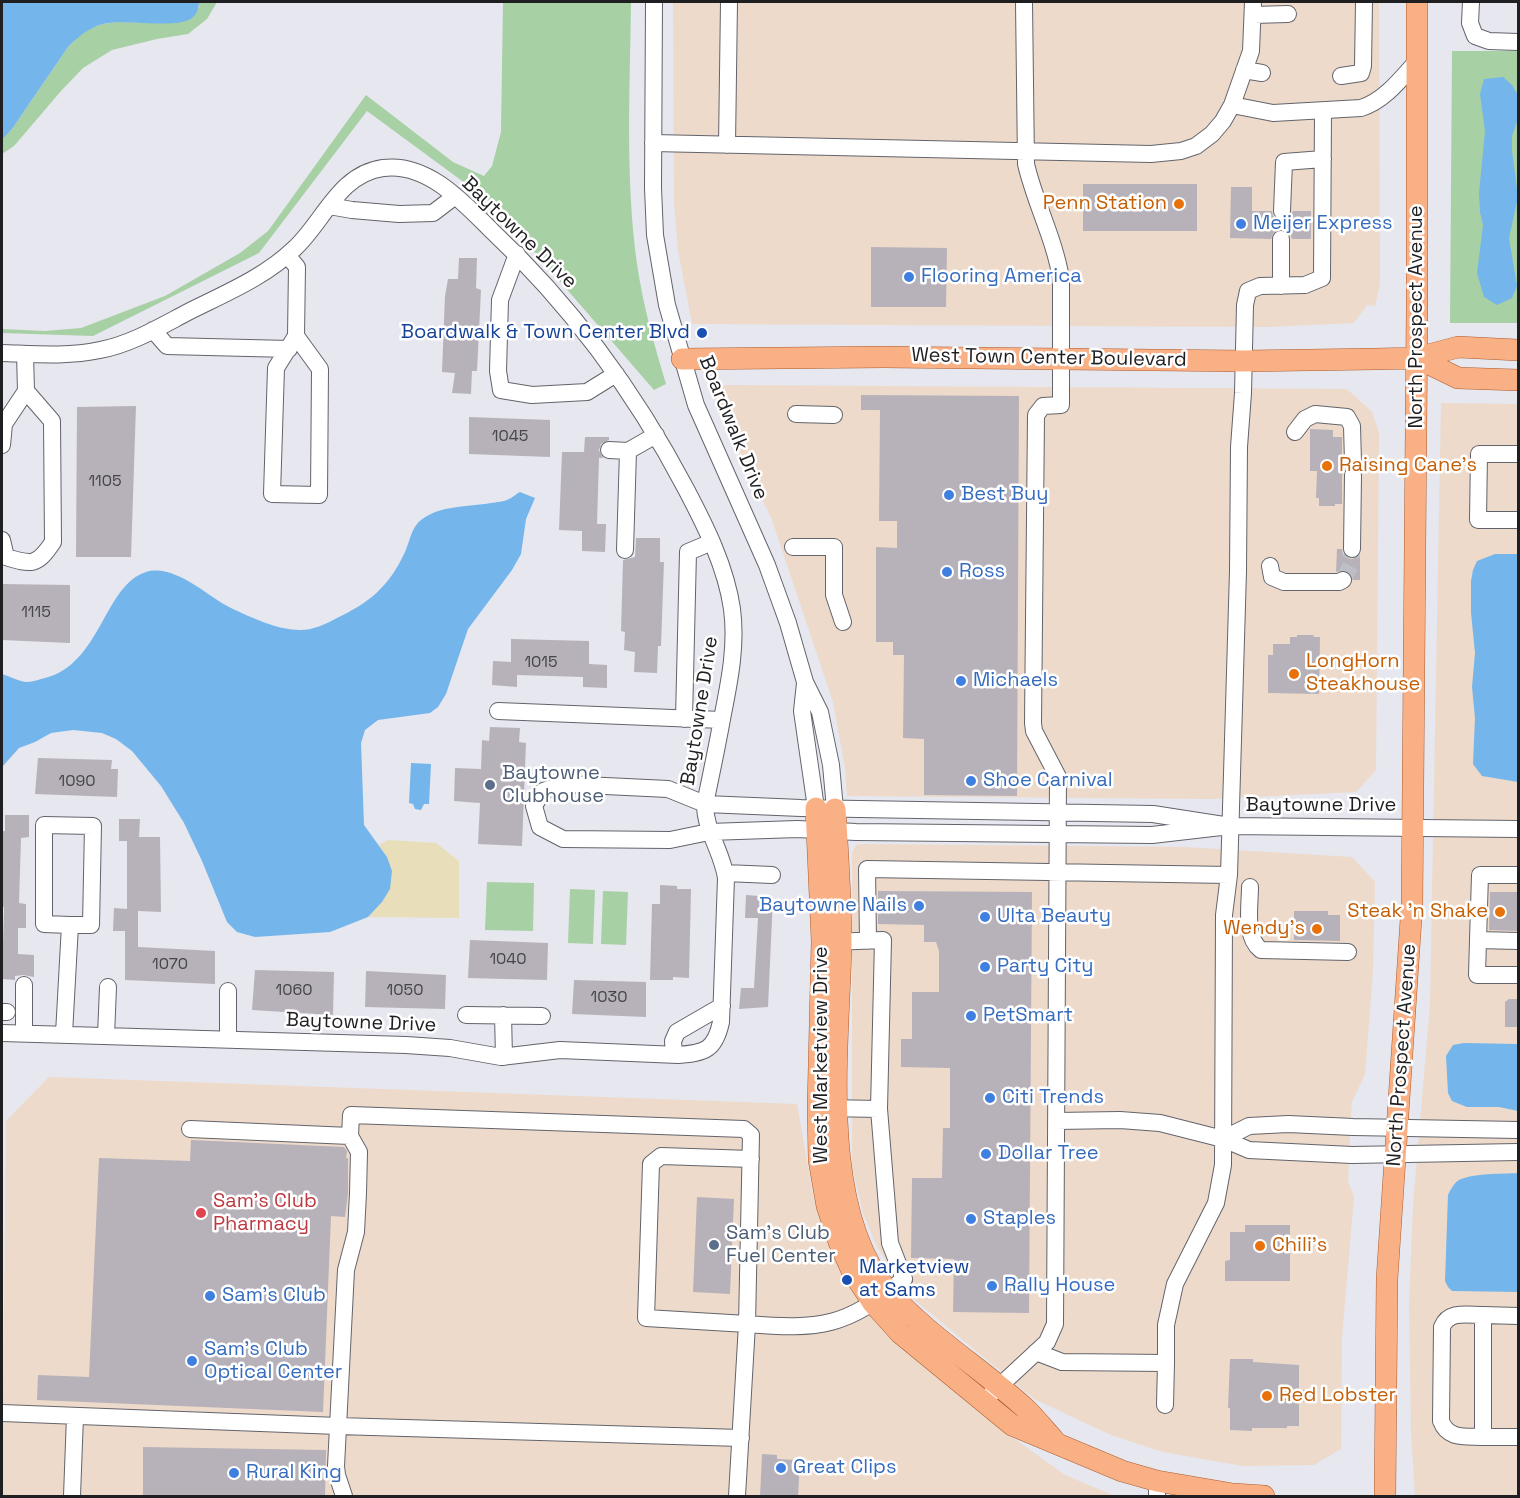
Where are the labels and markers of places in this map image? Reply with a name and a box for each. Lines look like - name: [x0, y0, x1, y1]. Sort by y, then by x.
- place label: Penn Station: [1043, 192, 1167, 216]
- marker: Penn Station: [1172, 197, 1186, 211]
- place label: Meijer Express: [1253, 212, 1393, 236]
- marker: Meijer Express: [1234, 217, 1248, 231]
- place label: Flooring America: [921, 265, 1082, 289]
- marker: Flooring America: [902, 270, 916, 284]
- place label: Boardwalk & Town Center Blvd: [401, 321, 690, 345]
- marker: Boardwalk & Town Center Blvd: [695, 326, 709, 340]
- place label: Raising Cane's: [1339, 454, 1477, 478]
- marker: Raising Cane's: [1320, 459, 1334, 473]
- place label: Best Buy: [961, 483, 1048, 507]
- marker: Best Buy: [942, 488, 956, 502]
- place label: Ross: [959, 560, 1005, 584]
- marker: Ross: [940, 565, 954, 579]
- place label: LongHorn Steakhouse: [1306, 650, 1420, 697]
- marker: LongHorn Steakhouse: [1287, 667, 1301, 681]
- place label: Michaels: [973, 669, 1058, 693]
- marker: Michaels: [954, 674, 968, 688]
- place label: Baytowne Clubhouse: [502, 762, 604, 809]
- place label: Shoe Carnival: [983, 769, 1113, 793]
- marker: Shoe Carnival: [964, 774, 978, 788]
- marker: Baytowne Clubhouse: [483, 778, 497, 792]
- place label: Baytowne Nails: [759, 894, 907, 918]
- marker: Baytowne Nails: [912, 899, 926, 913]
- place label: Steak 'n Shake: [1347, 900, 1488, 924]
- place label: Ulta Beauty: [997, 905, 1111, 929]
- marker: Steak 'n Shake: [1493, 905, 1507, 919]
- marker: Ulta Beauty: [978, 910, 992, 924]
- place label: Wendy's: [1223, 917, 1305, 941]
- marker: Wendy's: [1310, 922, 1324, 936]
- place label: Party City: [997, 955, 1094, 979]
- marker: Party City: [978, 960, 992, 974]
- place label: PetSmart: [983, 1004, 1073, 1028]
- marker: PetSmart: [964, 1009, 978, 1023]
- place label: Citi Trends: [1002, 1086, 1104, 1110]
- marker: Citi Trends: [983, 1091, 997, 1105]
- place label: Dollar Tree: [998, 1142, 1099, 1166]
- marker: Dollar Tree: [979, 1147, 993, 1161]
- place label: Sam's Club Pharmacy: [213, 1190, 317, 1237]
- marker: Sam's Club Pharmacy: [194, 1206, 208, 1220]
- place label: Staples: [983, 1207, 1056, 1231]
- marker: Staples: [964, 1212, 978, 1226]
- place label: Sam's Club Fuel Center: [726, 1222, 836, 1269]
- place label: Chili's: [1272, 1234, 1327, 1258]
- marker: Sam's Club Fuel Center: [707, 1238, 721, 1252]
- marker: Chili's: [1253, 1239, 1267, 1253]
- place label: Marketview at Sams: [859, 1256, 970, 1303]
- marker: Marketview at Sams: [840, 1273, 854, 1287]
- place label: Rally House: [1004, 1274, 1115, 1298]
- marker: Rally House: [985, 1279, 999, 1293]
- place label: Sam's Club: [222, 1284, 326, 1308]
- marker: Sam's Club: [203, 1289, 217, 1303]
- place label: Sam's Club Optical Center: [204, 1338, 342, 1385]
- marker: Sam's Club Optical Center: [185, 1354, 199, 1368]
- place label: Red Lobster: [1279, 1384, 1396, 1408]
- marker: Red Lobster: [1260, 1389, 1274, 1403]
- place label: Great Clips: [793, 1456, 896, 1480]
- place label: Rural King: [246, 1461, 342, 1485]
- marker: Great Clips: [774, 1461, 788, 1475]
- marker: Rural King: [227, 1466, 241, 1480]

